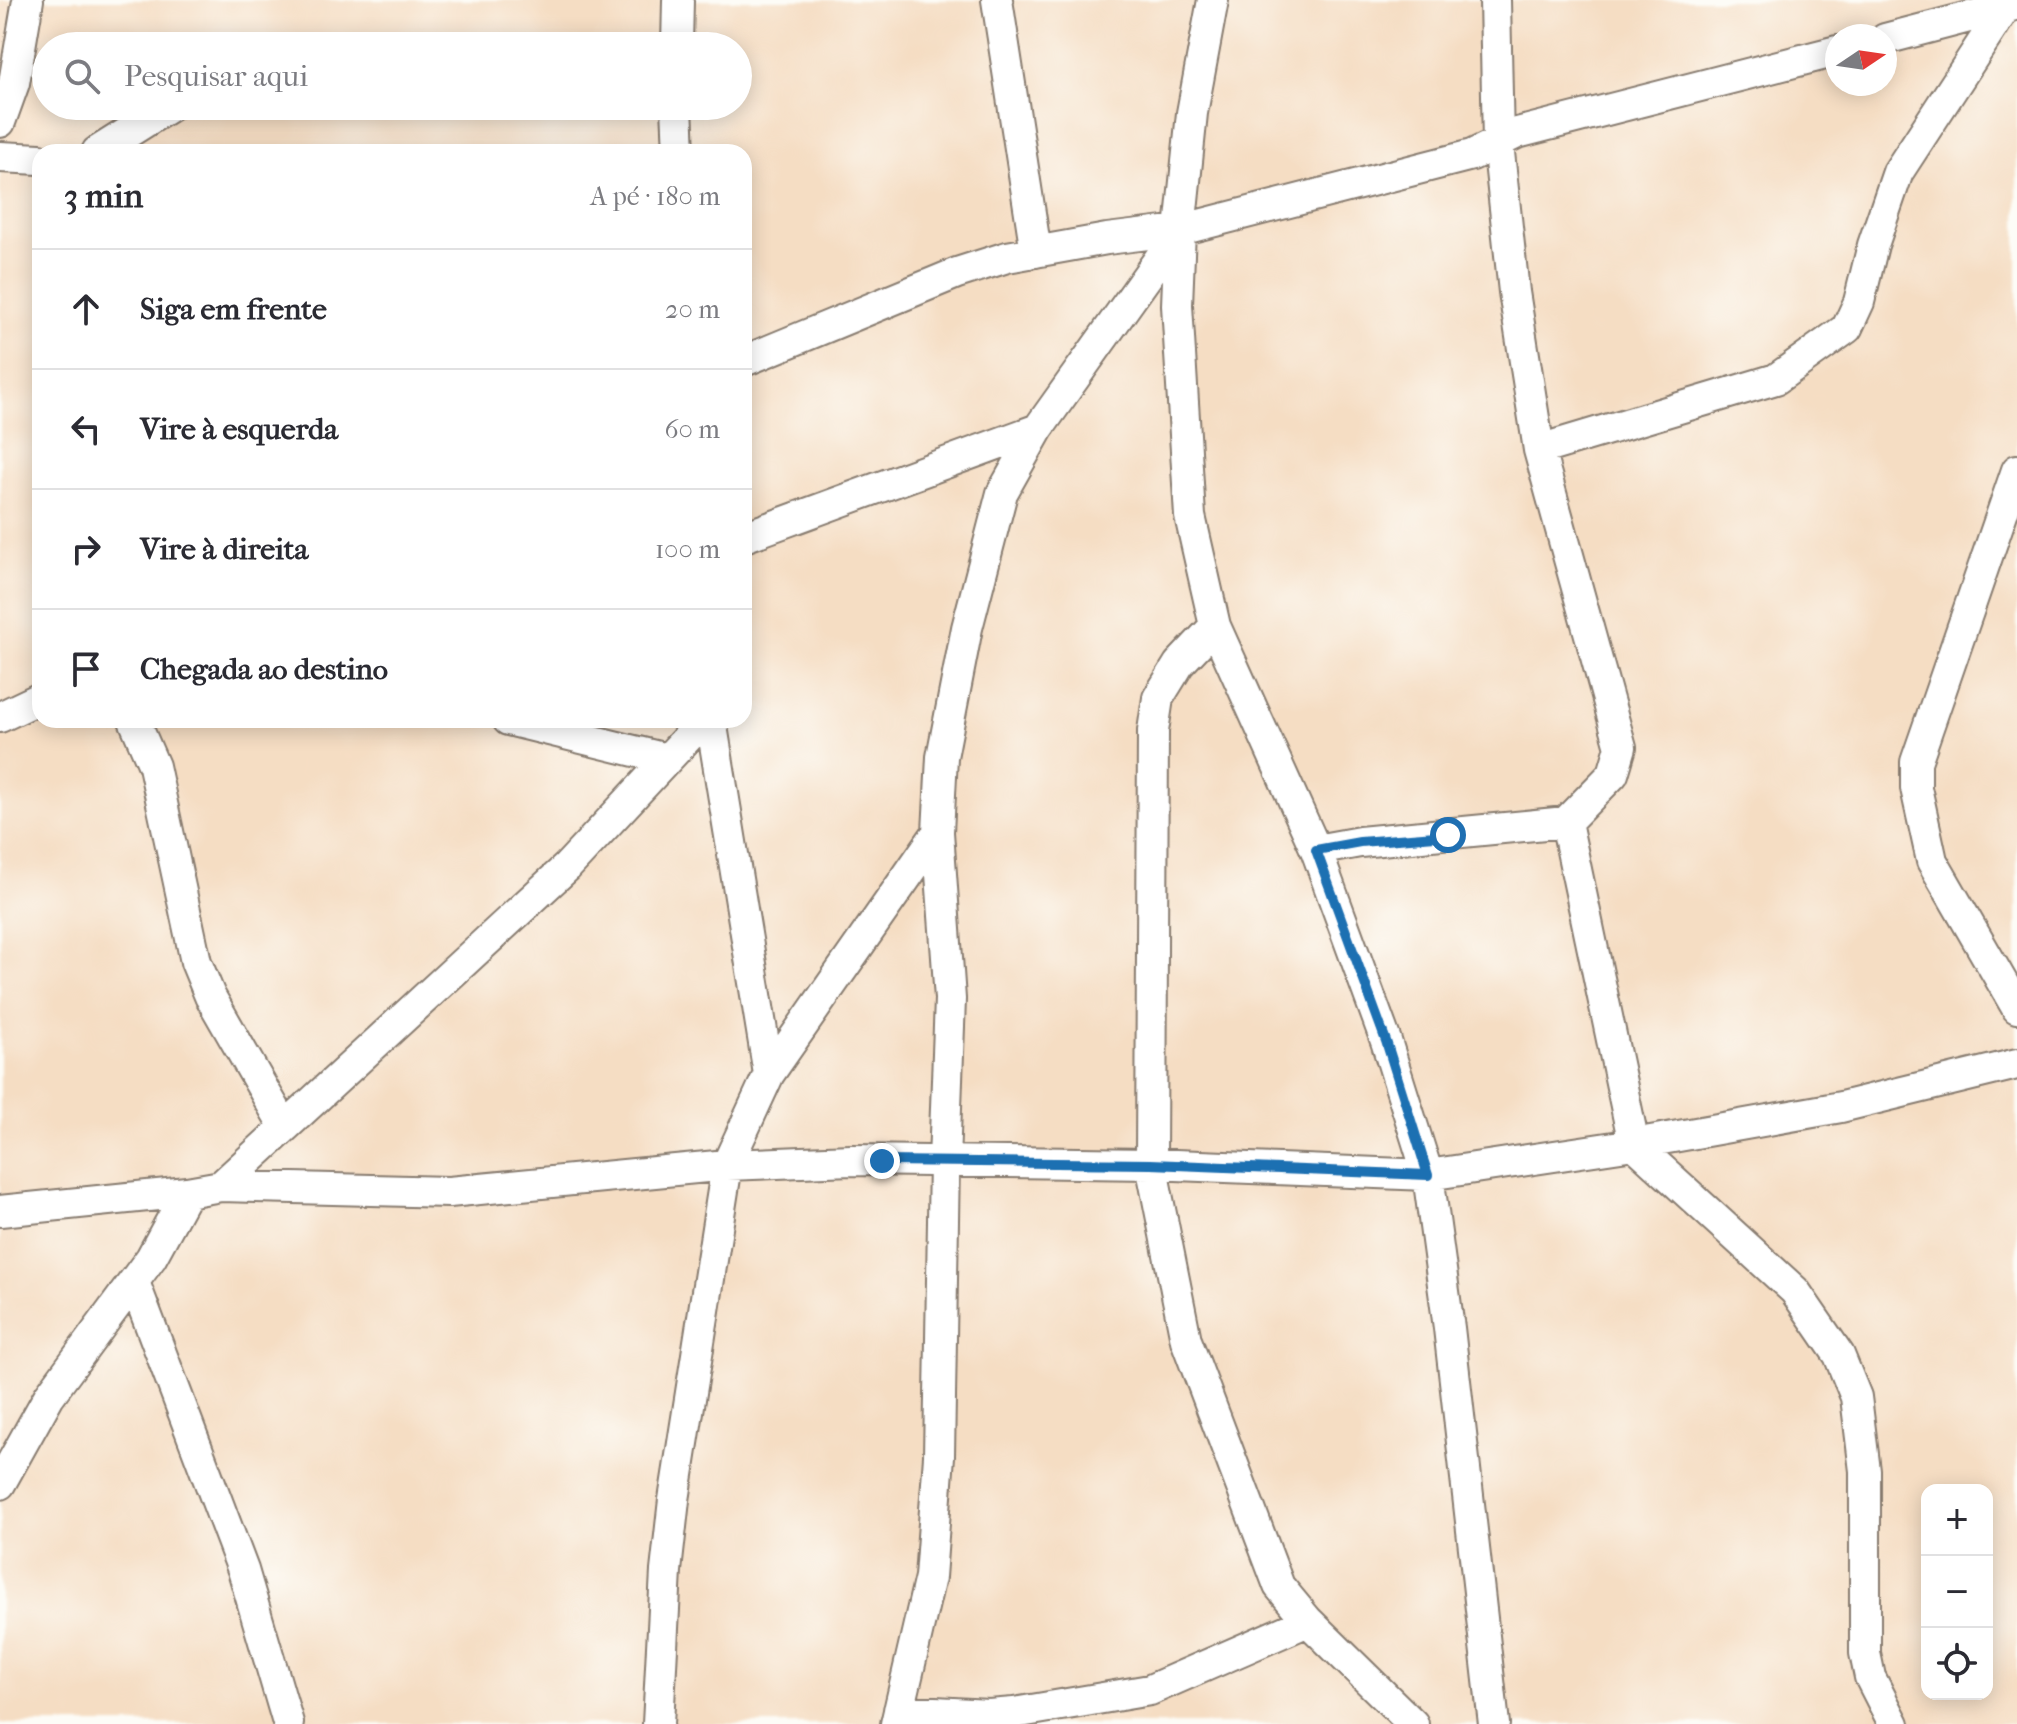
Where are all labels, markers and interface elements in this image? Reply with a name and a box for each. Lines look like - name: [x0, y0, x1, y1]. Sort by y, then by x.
- north arrow: [1825, 24, 1897, 96]
- search box: [32, 32, 752, 120]
- icon: search: [60, 54, 104, 98]
- text: Pesquisar aqui: [124, 59, 308, 94]
- text: 3 min: [64, 176, 143, 216]
- text: A pé · 180 m: [590, 181, 720, 212]
- icon: ahead: [64, 287, 108, 331]
- text: Siga em frente: [140, 292, 327, 327]
- text: 20 m: [665, 294, 720, 325]
- icon: left: [64, 407, 108, 451]
- text: Vire à esquerda: [140, 412, 338, 447]
- text: 60 m: [664, 414, 720, 445]
- icon: right: [64, 527, 108, 571]
- text: Vire à direita: [140, 532, 308, 567]
- text: 100 m: [655, 534, 720, 565]
- icon: arrive: [64, 647, 108, 691]
- text: Chegada ao destino: [140, 652, 388, 687]
- route start: [1430, 817, 1466, 853]
- route end: [864, 1143, 900, 1179]
- map controls: [1921, 1484, 1993, 1700]
- button: +: [1921, 1484, 1993, 1556]
- button: −: [1921, 1556, 1993, 1628]
- button: locate: [1921, 1628, 1993, 1700]

